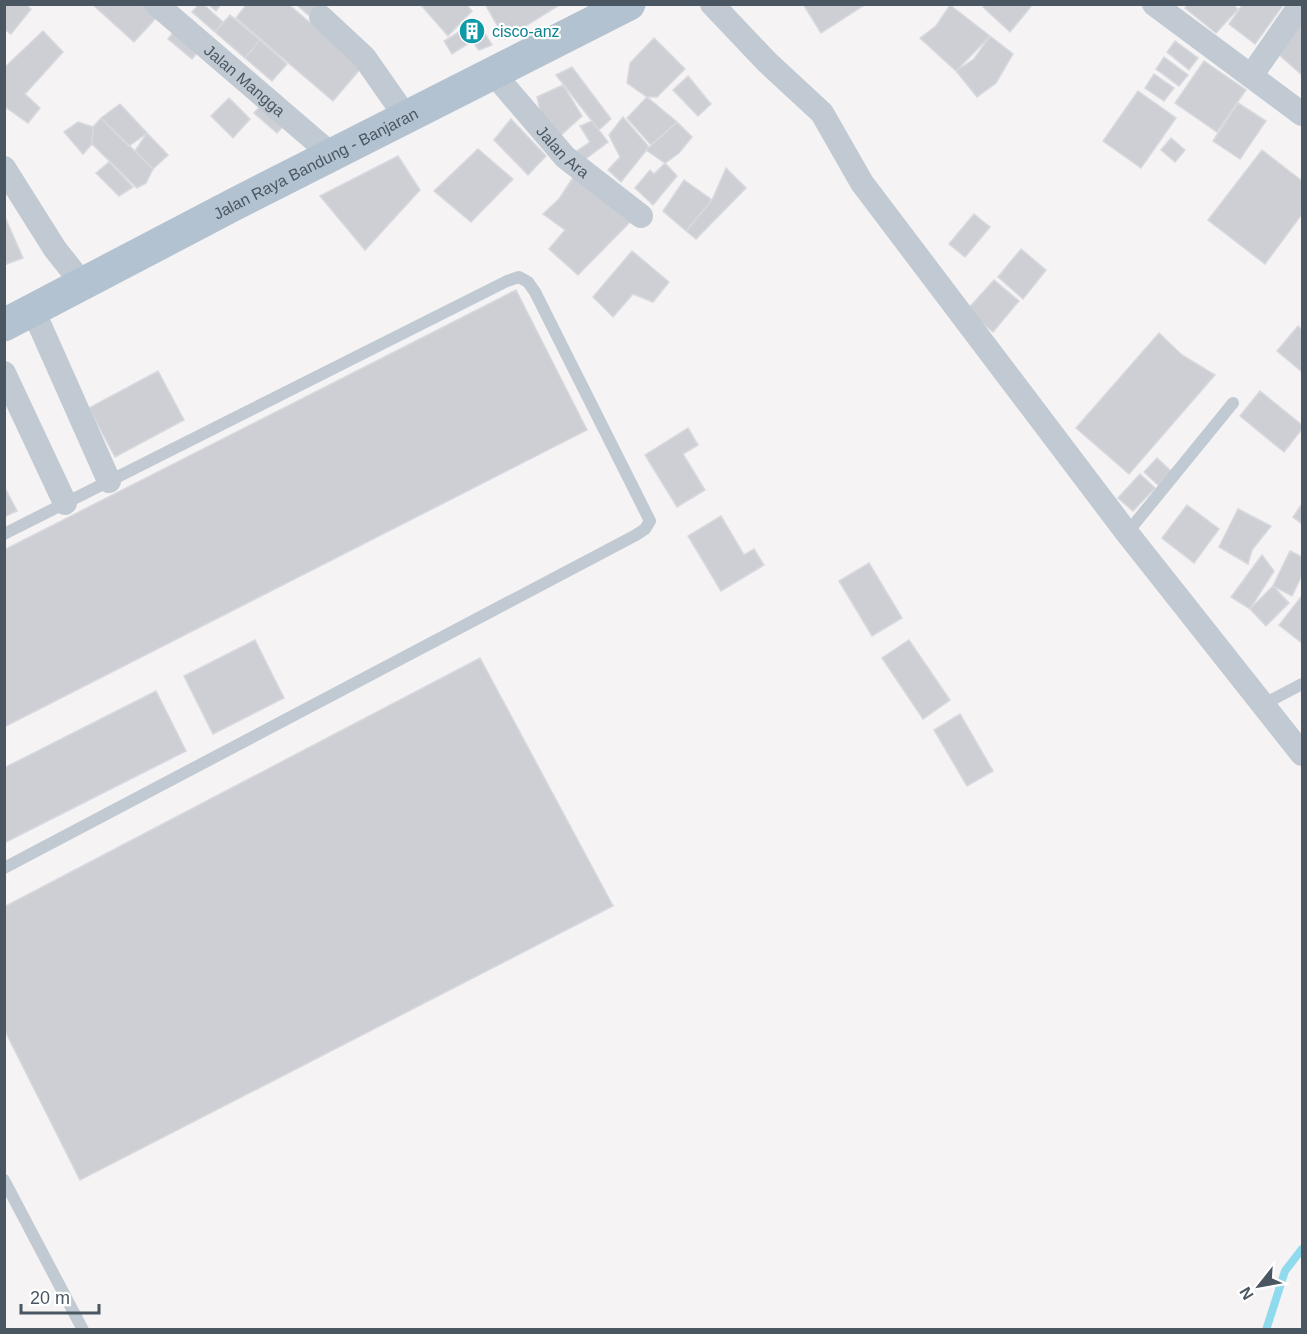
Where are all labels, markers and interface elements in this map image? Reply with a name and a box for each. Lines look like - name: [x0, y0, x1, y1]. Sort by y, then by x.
- building icon: cisco-anz: [457, 16, 487, 46]
- place label: cisco-anz: [492, 23, 560, 40]
- street label: Jalan Mangga: [201, 41, 289, 119]
- street label: Jalan Raya Bandung - Banjaran: [210, 104, 421, 222]
- street label: Jalan Ara: [533, 122, 593, 181]
- north arrow: [1229, 1256, 1289, 1316]
- scale bar: [21, 1277, 99, 1315]
- text: N: [1236, 1284, 1257, 1303]
- text: 20 m: [30, 1288, 70, 1308]

